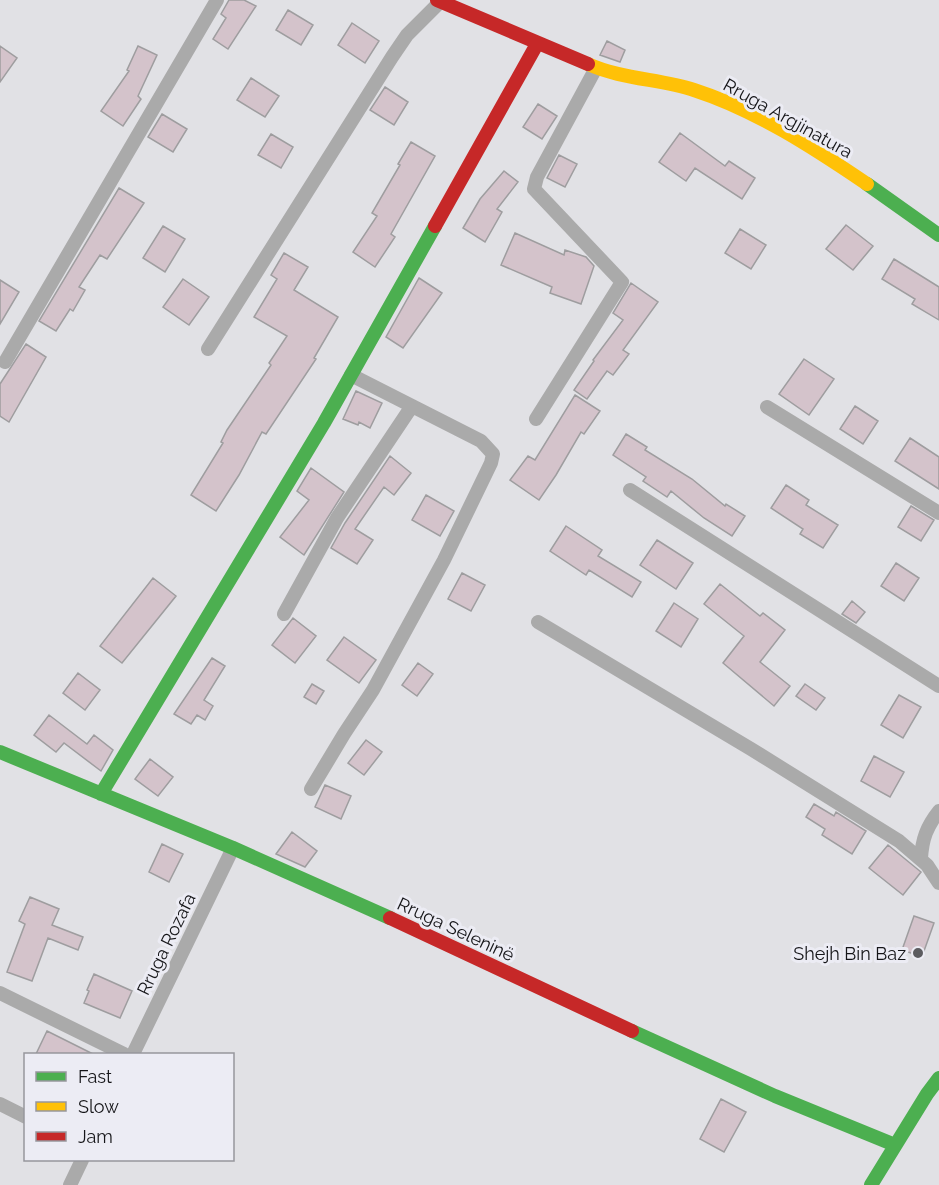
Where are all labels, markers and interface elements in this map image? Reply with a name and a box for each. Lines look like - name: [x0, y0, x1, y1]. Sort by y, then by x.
- street label: Rruga Argjinatura: [720, 74, 856, 162]
- street label: Rruga Rozafa: [132, 890, 200, 998]
- street label: Rruga Seleninë: [394, 893, 518, 965]
- place label: Shejh Bin Baz: [793, 943, 906, 964]
- marker: Shejh Bin Baz: [911, 946, 925, 960]
- legend: [24, 1053, 234, 1161]
- text: Fast: [78, 1066, 112, 1087]
- text: Slow: [78, 1096, 119, 1117]
- text: Jam: [78, 1126, 113, 1147]

